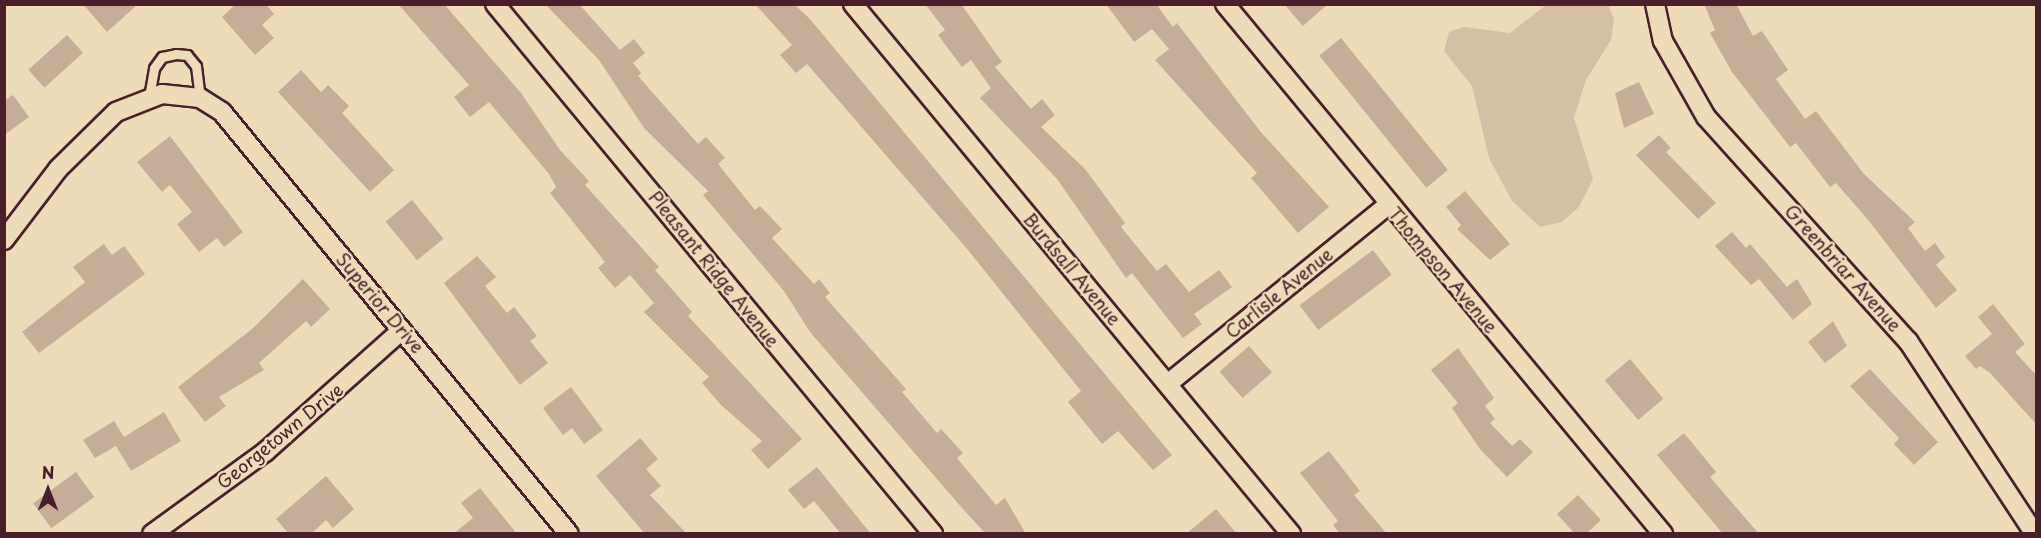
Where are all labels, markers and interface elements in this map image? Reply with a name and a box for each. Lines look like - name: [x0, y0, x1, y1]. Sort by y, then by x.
- street label: Pleasant Ridge Avenue: [644, 186, 784, 352]
- street label: Greenbriar Avenue: [1780, 200, 1906, 336]
- street label: Thompson Avenue: [1385, 203, 1501, 337]
- street label: Burdsall Avenue: [1019, 209, 1125, 329]
- street label: Carlisle Avenue: [1220, 243, 1338, 343]
- street label: Superior Drive: [332, 248, 428, 358]
- street label: Georgetown Drive: [213, 379, 347, 493]
- north arrow: [18, 460, 78, 520]
- text: N: [42, 460, 54, 484]

